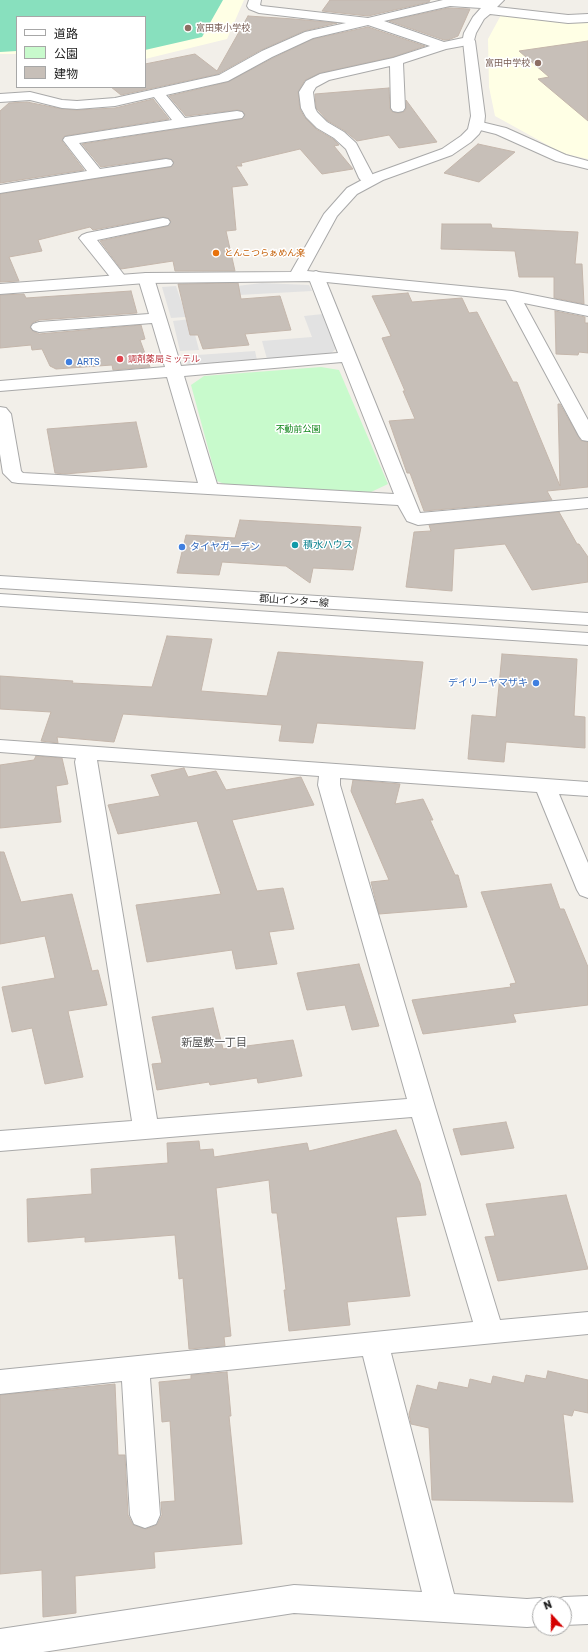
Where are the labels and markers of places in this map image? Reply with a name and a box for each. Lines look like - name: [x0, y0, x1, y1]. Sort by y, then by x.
- marker: 富田東小学校: [183, 23, 193, 33]
- place label: 富田東小学校: [196, 23, 250, 33]
- place label: 富田中学校: [485, 58, 530, 68]
- marker: 富田中学校: [533, 58, 543, 68]
- marker: とんこつらぁめん楽: [211, 248, 221, 258]
- place label: とんこつらぁめん楽: [224, 248, 305, 258]
- marker: 調剤薬局ミッテル: [115, 354, 125, 364]
- place label: 調剤薬局ミッテル: [128, 354, 200, 364]
- marker: ARTS: [64, 357, 74, 367]
- place label: ARTS: [77, 357, 100, 367]
- place label: 積水ハウス: [303, 539, 353, 551]
- marker: 積水ハウス: [290, 540, 300, 550]
- place label: タイヤガーデン: [190, 541, 260, 553]
- marker: タイヤガーデン: [177, 542, 187, 552]
- place label: デイリーヤマザキ: [448, 677, 528, 689]
- marker: デイリーヤマザキ: [531, 678, 541, 688]

